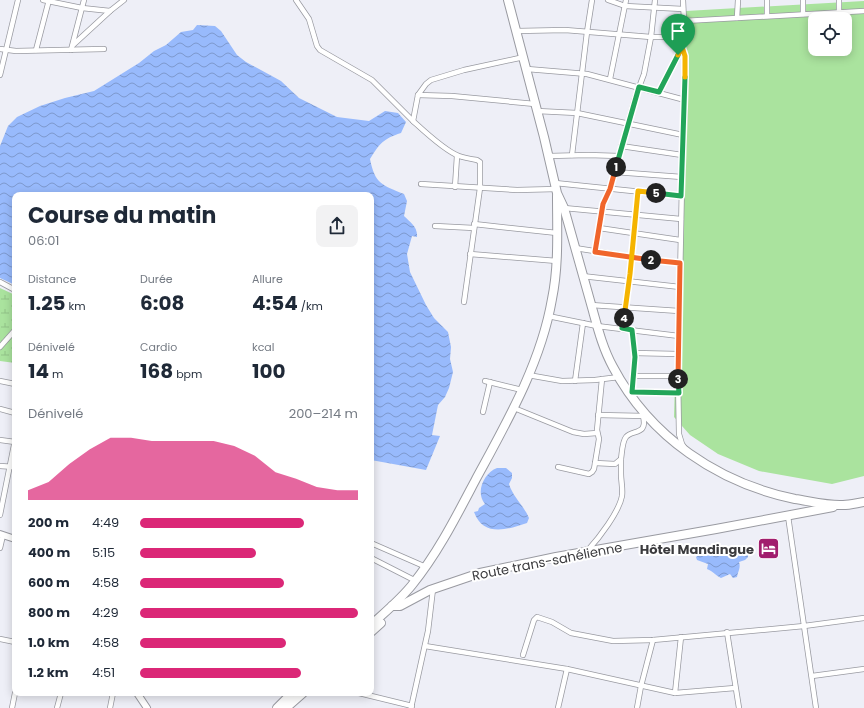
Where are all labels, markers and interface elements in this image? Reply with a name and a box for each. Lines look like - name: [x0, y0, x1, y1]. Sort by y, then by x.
- map controls: [808, 12, 852, 56]
- button: locate: [808, 12, 852, 56]
- pin: [661, 14, 695, 55]
- icon: arrive: [667, 20, 689, 42]
- pin: 1: [606, 157, 626, 177]
- text: 1: [614, 159, 618, 175]
- pin: 5: [646, 183, 666, 203]
- text: 5: [652, 185, 660, 201]
- text: Course du matin: [28, 200, 216, 231]
- button: share: [316, 205, 358, 247]
- text: 06:01: [28, 231, 60, 250]
- pin: 2: [641, 250, 661, 270]
- text: 2: [648, 252, 654, 268]
- text: Distance: [28, 271, 76, 287]
- text: Durée: [140, 271, 173, 287]
- text: Allure: [252, 271, 283, 287]
- text: 1.25: [28, 289, 66, 317]
- text: 6:08: [140, 289, 184, 317]
- text: 4:54: [252, 289, 298, 317]
- text: km: [66, 298, 86, 314]
- text: /km: [298, 298, 323, 314]
- pin: 4: [614, 308, 634, 328]
- text: 4: [620, 310, 628, 326]
- text: Dénivelé: [28, 339, 75, 355]
- text: Cardio: [140, 339, 177, 355]
- text: kcal: [252, 339, 274, 355]
- text: 14: [28, 357, 49, 385]
- text: 168: [140, 357, 173, 385]
- text: 100: [252, 357, 286, 385]
- text: m: [49, 366, 63, 382]
- text: bpm: [173, 366, 202, 382]
- pin: 3: [668, 369, 688, 389]
- text: 3: [675, 371, 681, 387]
- text: Dénivelé: [28, 404, 83, 423]
- text: 200–214 m: [289, 404, 358, 423]
- text: 200 m: [28, 513, 69, 532]
- text: 4:49: [92, 513, 119, 532]
- hotel icon: Hôtel Mandingue: [756, 536, 782, 562]
- street label: Route trans-sahélienne: [470, 538, 624, 585]
- place label: Hôtel Mandingue: [640, 540, 754, 559]
- text: 400 m: [28, 543, 70, 562]
- text: 5:15: [92, 543, 115, 562]
- text: 600 m: [28, 573, 70, 592]
- text: 4:58: [92, 573, 119, 592]
- text: 800 m: [28, 603, 70, 622]
- text: 4:29: [92, 603, 119, 622]
- text: 1.0 km: [28, 633, 70, 652]
- text: 4:58: [92, 633, 119, 652]
- text: 1.2 km: [28, 663, 69, 682]
- text: 4:51: [92, 663, 115, 682]

